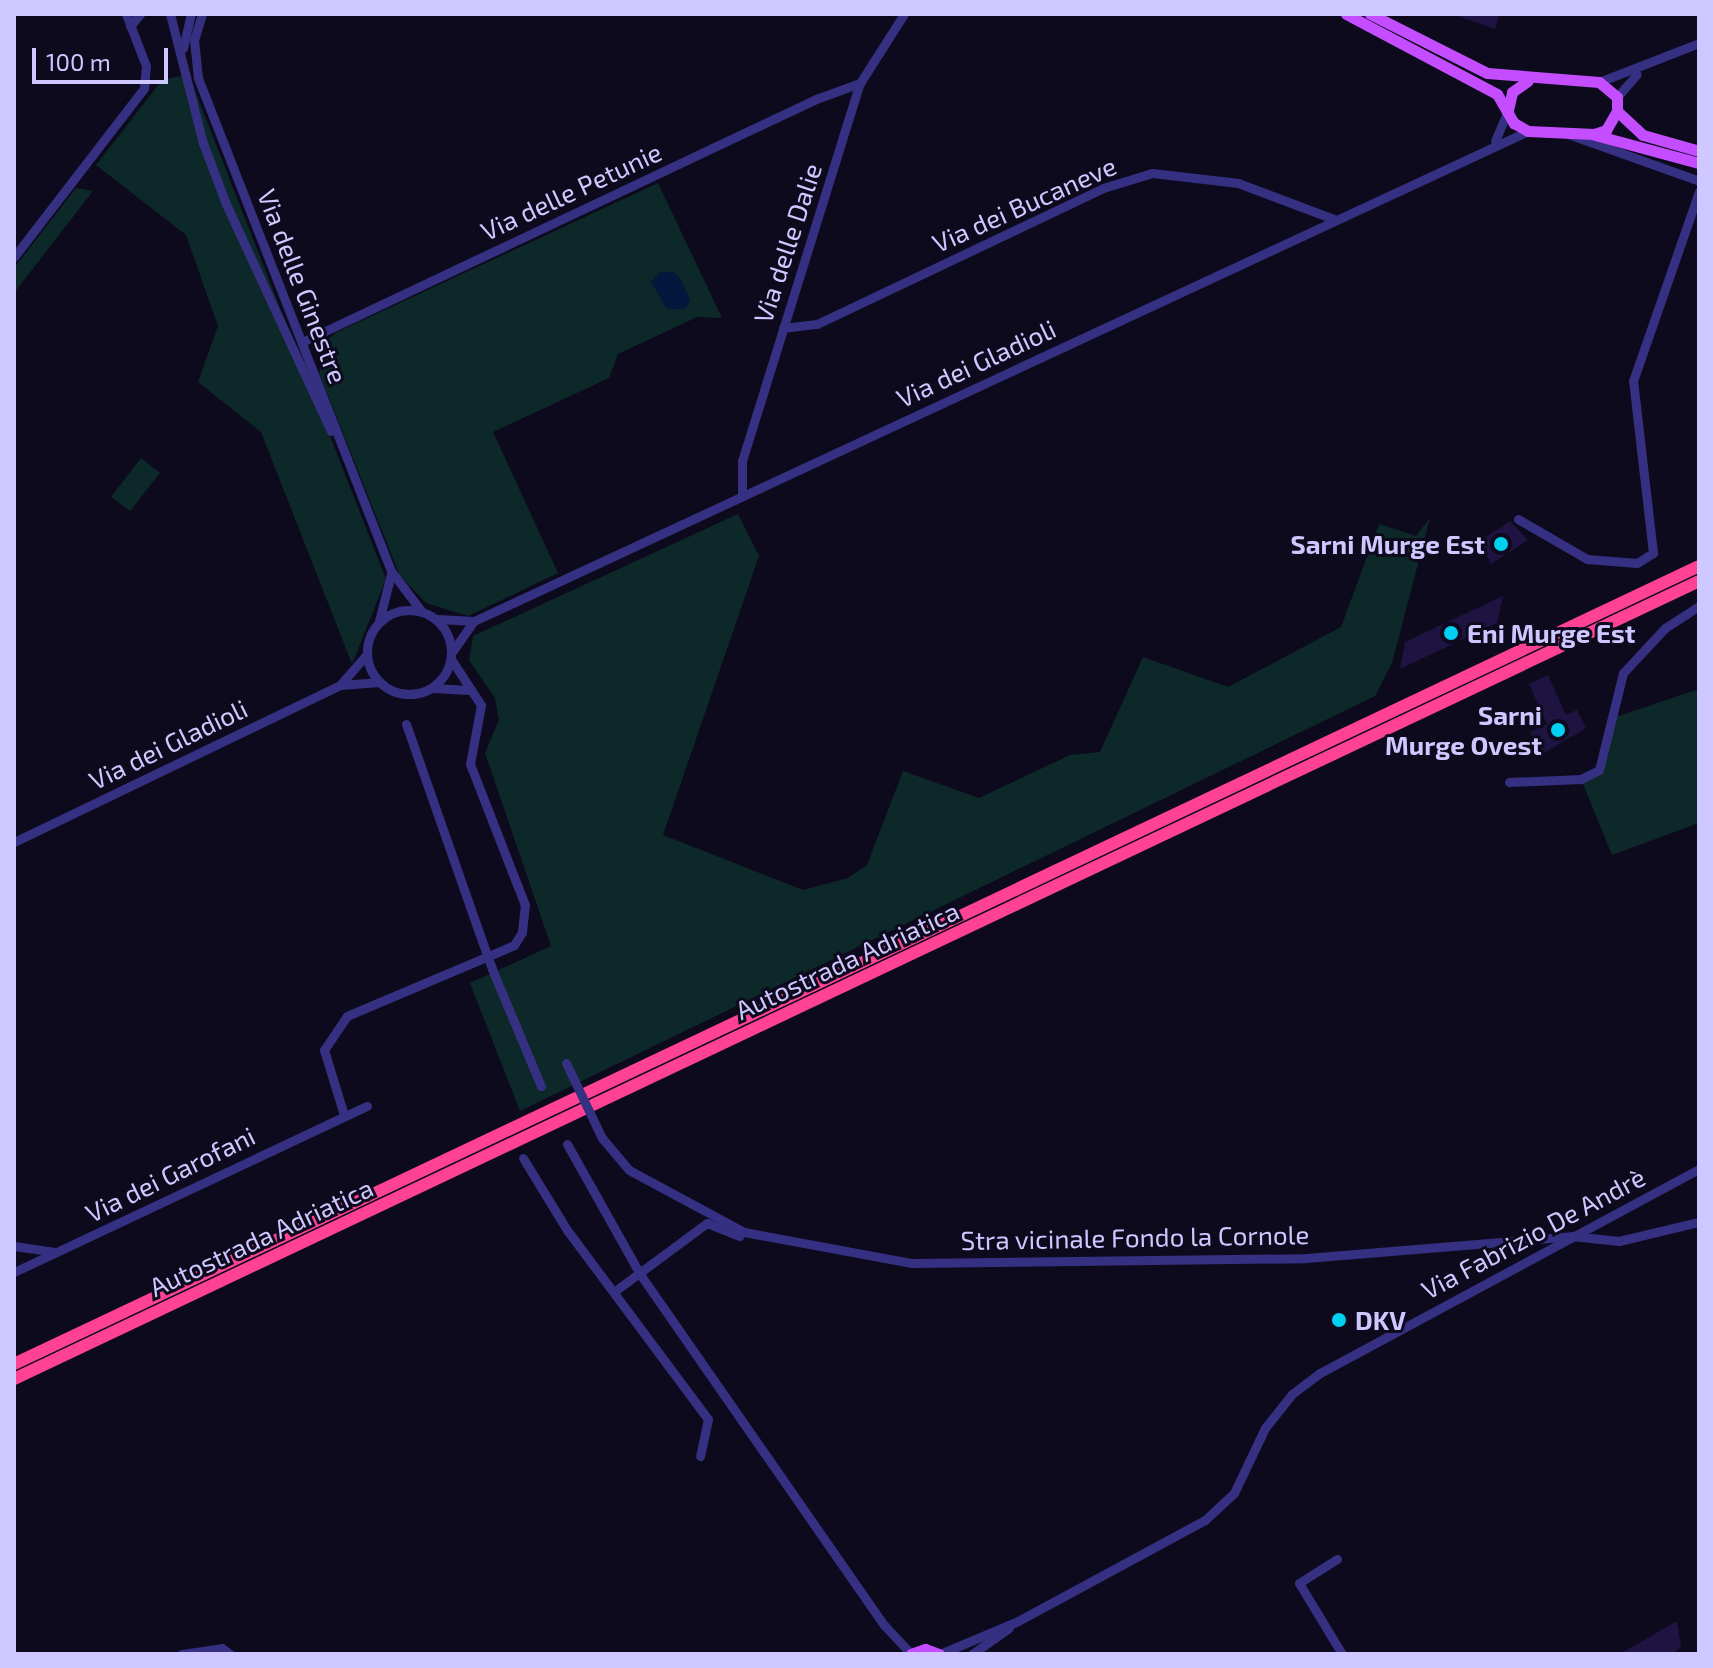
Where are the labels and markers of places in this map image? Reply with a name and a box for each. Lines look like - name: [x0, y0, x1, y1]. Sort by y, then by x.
- place label: Sarni Murge Est: [1290, 528, 1485, 560]
- marker: Sarni Murge Est: [1492, 535, 1510, 553]
- place label: Eni Murge Est: [1467, 617, 1635, 649]
- marker: Eni Murge Est: [1442, 624, 1460, 642]
- place label: Sarni Murge Ovest: [1385, 699, 1542, 760]
- marker: Sarni Murge Ovest: [1549, 721, 1567, 739]
- place label: DKV: [1355, 1304, 1406, 1336]
- marker: DKV: [1330, 1311, 1348, 1329]

